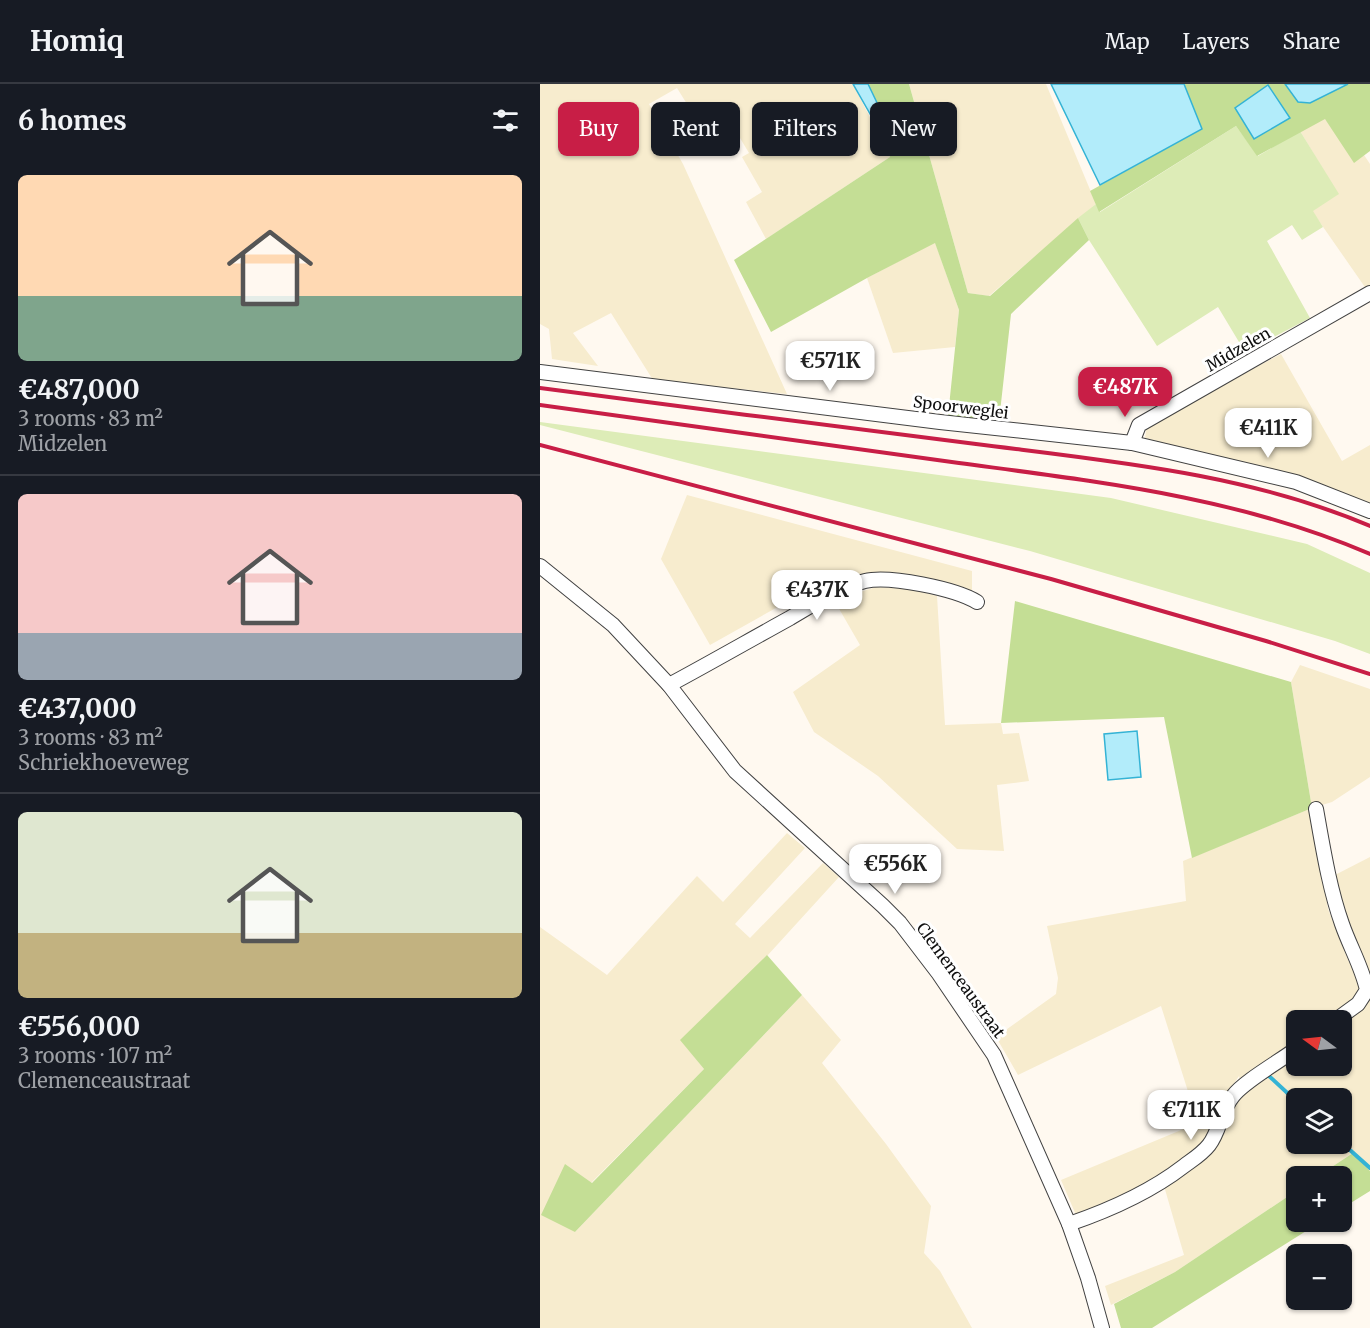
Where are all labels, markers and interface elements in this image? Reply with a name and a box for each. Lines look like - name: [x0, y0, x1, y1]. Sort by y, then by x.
- text: Homiq: [30, 23, 124, 59]
- text: Map: [1105, 28, 1150, 55]
- text: Layers: [1183, 28, 1250, 55]
- text: Share: [1283, 28, 1340, 55]
- chip: Buy: [558, 102, 639, 156]
- chip: Rent: [651, 102, 740, 156]
- chip: Filters: [752, 102, 858, 156]
- chip: New: [870, 102, 957, 156]
- text: 6 homes: [18, 104, 127, 137]
- icon: filters: [489, 104, 522, 137]
- icon: home: [216, 214, 324, 322]
- street label: Midzelen: [1202, 322, 1274, 376]
- pin: €571K: [788, 341, 872, 392]
- text: €571K: [800, 348, 860, 373]
- pin: €487K: [1083, 367, 1167, 418]
- text: €487,000: [18, 373, 140, 406]
- text: €487K: [1092, 374, 1158, 399]
- street label: Spoorweglei: [912, 391, 1010, 423]
- text: 3 rooms · 83 m²: [18, 406, 163, 431]
- pin: €411K: [1226, 408, 1310, 459]
- text: €411K: [1239, 415, 1297, 440]
- text: Midzelen: [18, 431, 107, 456]
- icon: home: [216, 533, 324, 641]
- pin: €437K: [775, 570, 859, 621]
- text: €437K: [785, 577, 849, 602]
- text: €437,000: [18, 692, 137, 725]
- text: 3 rooms · 83 m²: [18, 725, 163, 750]
- text: Schriekhoeveweg: [18, 750, 189, 775]
- pin: €556K: [853, 844, 937, 895]
- icon: home: [216, 851, 324, 959]
- text: €556K: [863, 851, 927, 876]
- street label: Clemenceaustraat: [912, 918, 1010, 1042]
- text: €556,000: [18, 1010, 140, 1043]
- north arrow: [1286, 1010, 1352, 1076]
- map controls: [1286, 1010, 1352, 1310]
- text: 3 rooms · 107 m²: [18, 1043, 172, 1068]
- text: Clemenceaustraat: [18, 1068, 190, 1093]
- button: layers: [1286, 1088, 1352, 1154]
- pin: €711K: [1149, 1090, 1233, 1141]
- text: €711K: [1161, 1097, 1221, 1122]
- button: +: [1286, 1166, 1352, 1232]
- button: −: [1286, 1244, 1352, 1310]

